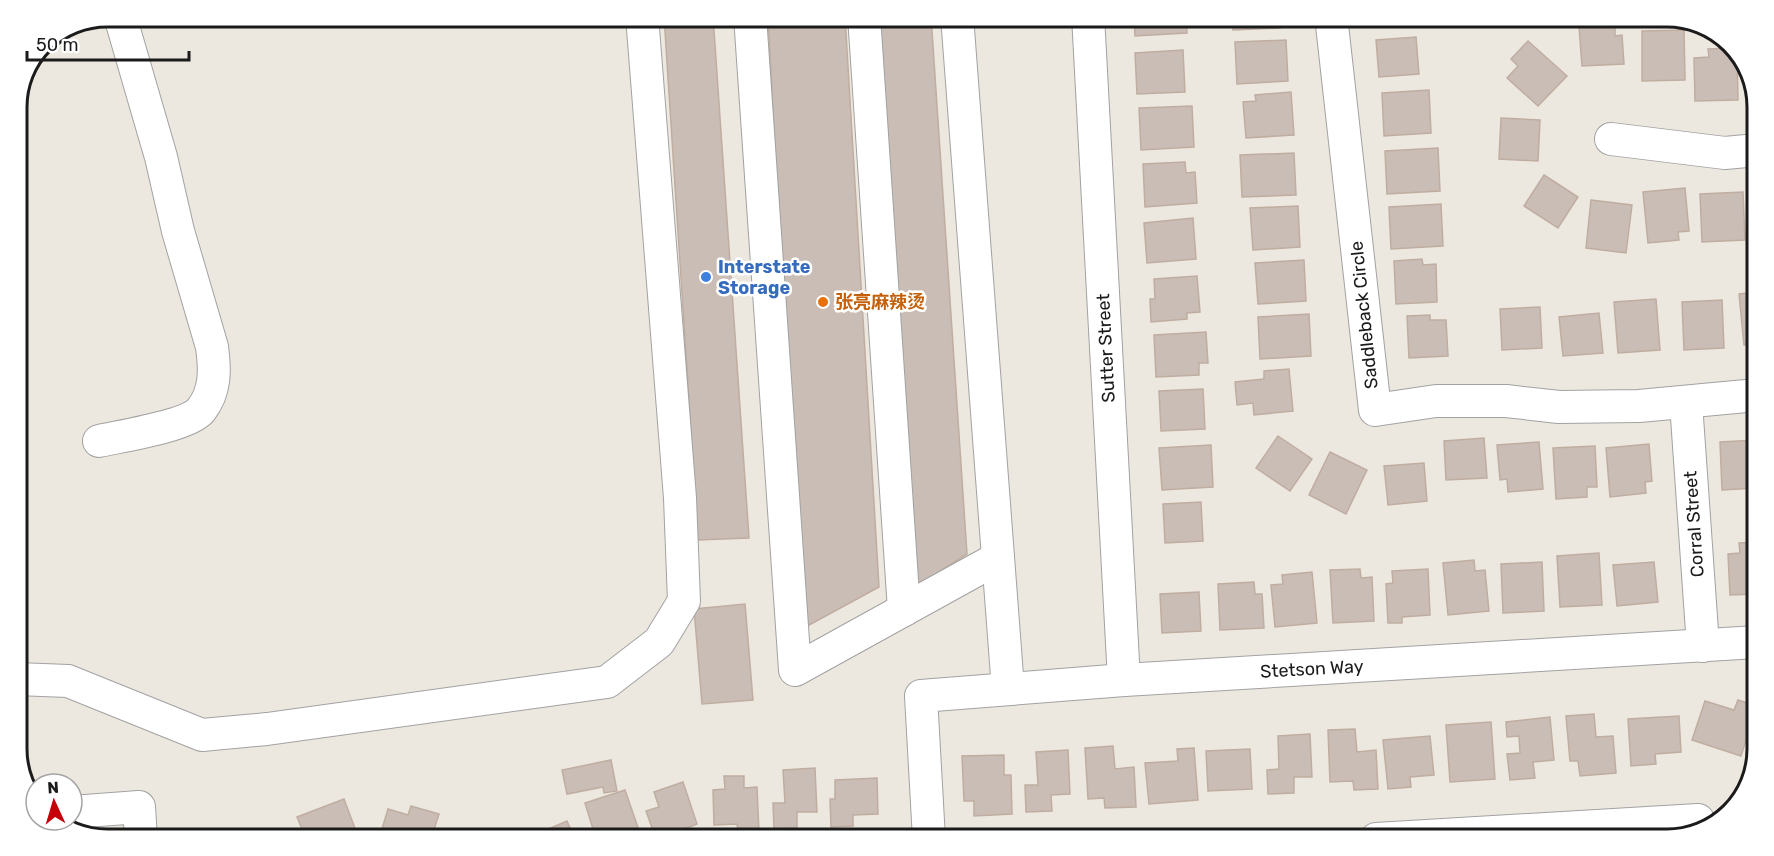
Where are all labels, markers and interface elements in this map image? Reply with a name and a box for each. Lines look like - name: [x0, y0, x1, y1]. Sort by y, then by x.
- scale bar: [27, 24, 189, 62]
- text: 50 m: [36, 34, 79, 56]
- street label: Saddleback Circle: [1345, 240, 1383, 390]
- place label: Interstate Storage: [718, 256, 811, 299]
- marker: Interstate Storage: [699, 270, 713, 284]
- place label: 张亮麻辣烫: [835, 291, 925, 313]
- street label: Sutter Street: [1092, 293, 1120, 403]
- marker: 张亮麻辣烫: [816, 295, 830, 309]
- street label: Corral Street: [1679, 470, 1709, 578]
- street label: Stetson Way: [1260, 655, 1364, 683]
- north arrow: [24, 772, 84, 832]
- text: N: [47, 778, 59, 797]

